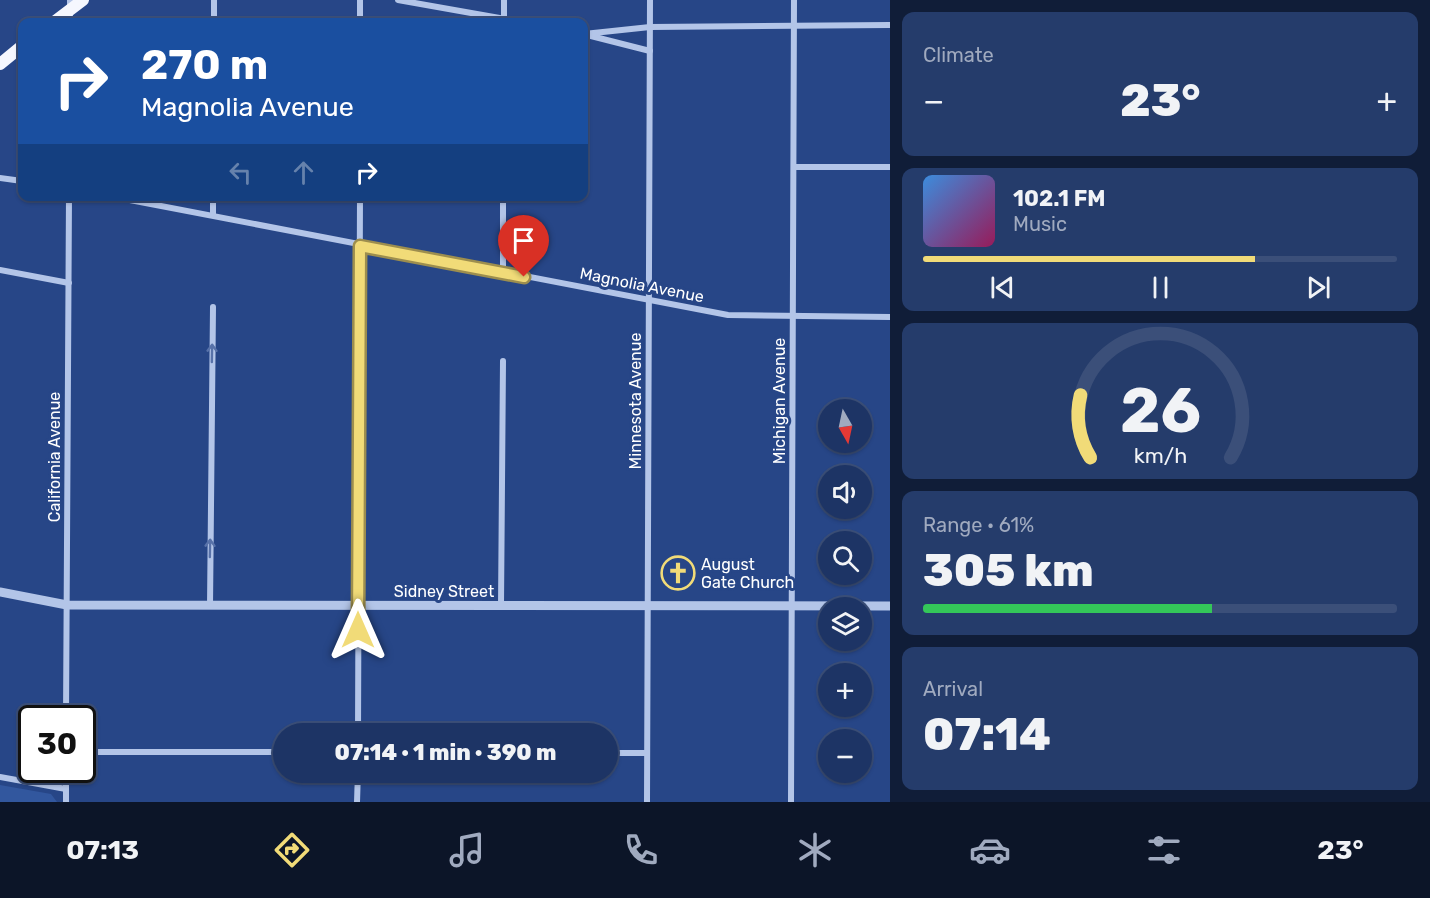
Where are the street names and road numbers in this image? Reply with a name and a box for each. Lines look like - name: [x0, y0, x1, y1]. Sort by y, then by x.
- street label: Magnolia Avenue: [578, 264, 706, 306]
- street label: Minnesota Avenue: [626, 333, 645, 469]
- street label: Michigan Avenue: [770, 338, 789, 464]
- street label: California Avenue: [45, 392, 64, 522]
- street label: Sidney Street: [394, 582, 494, 601]

